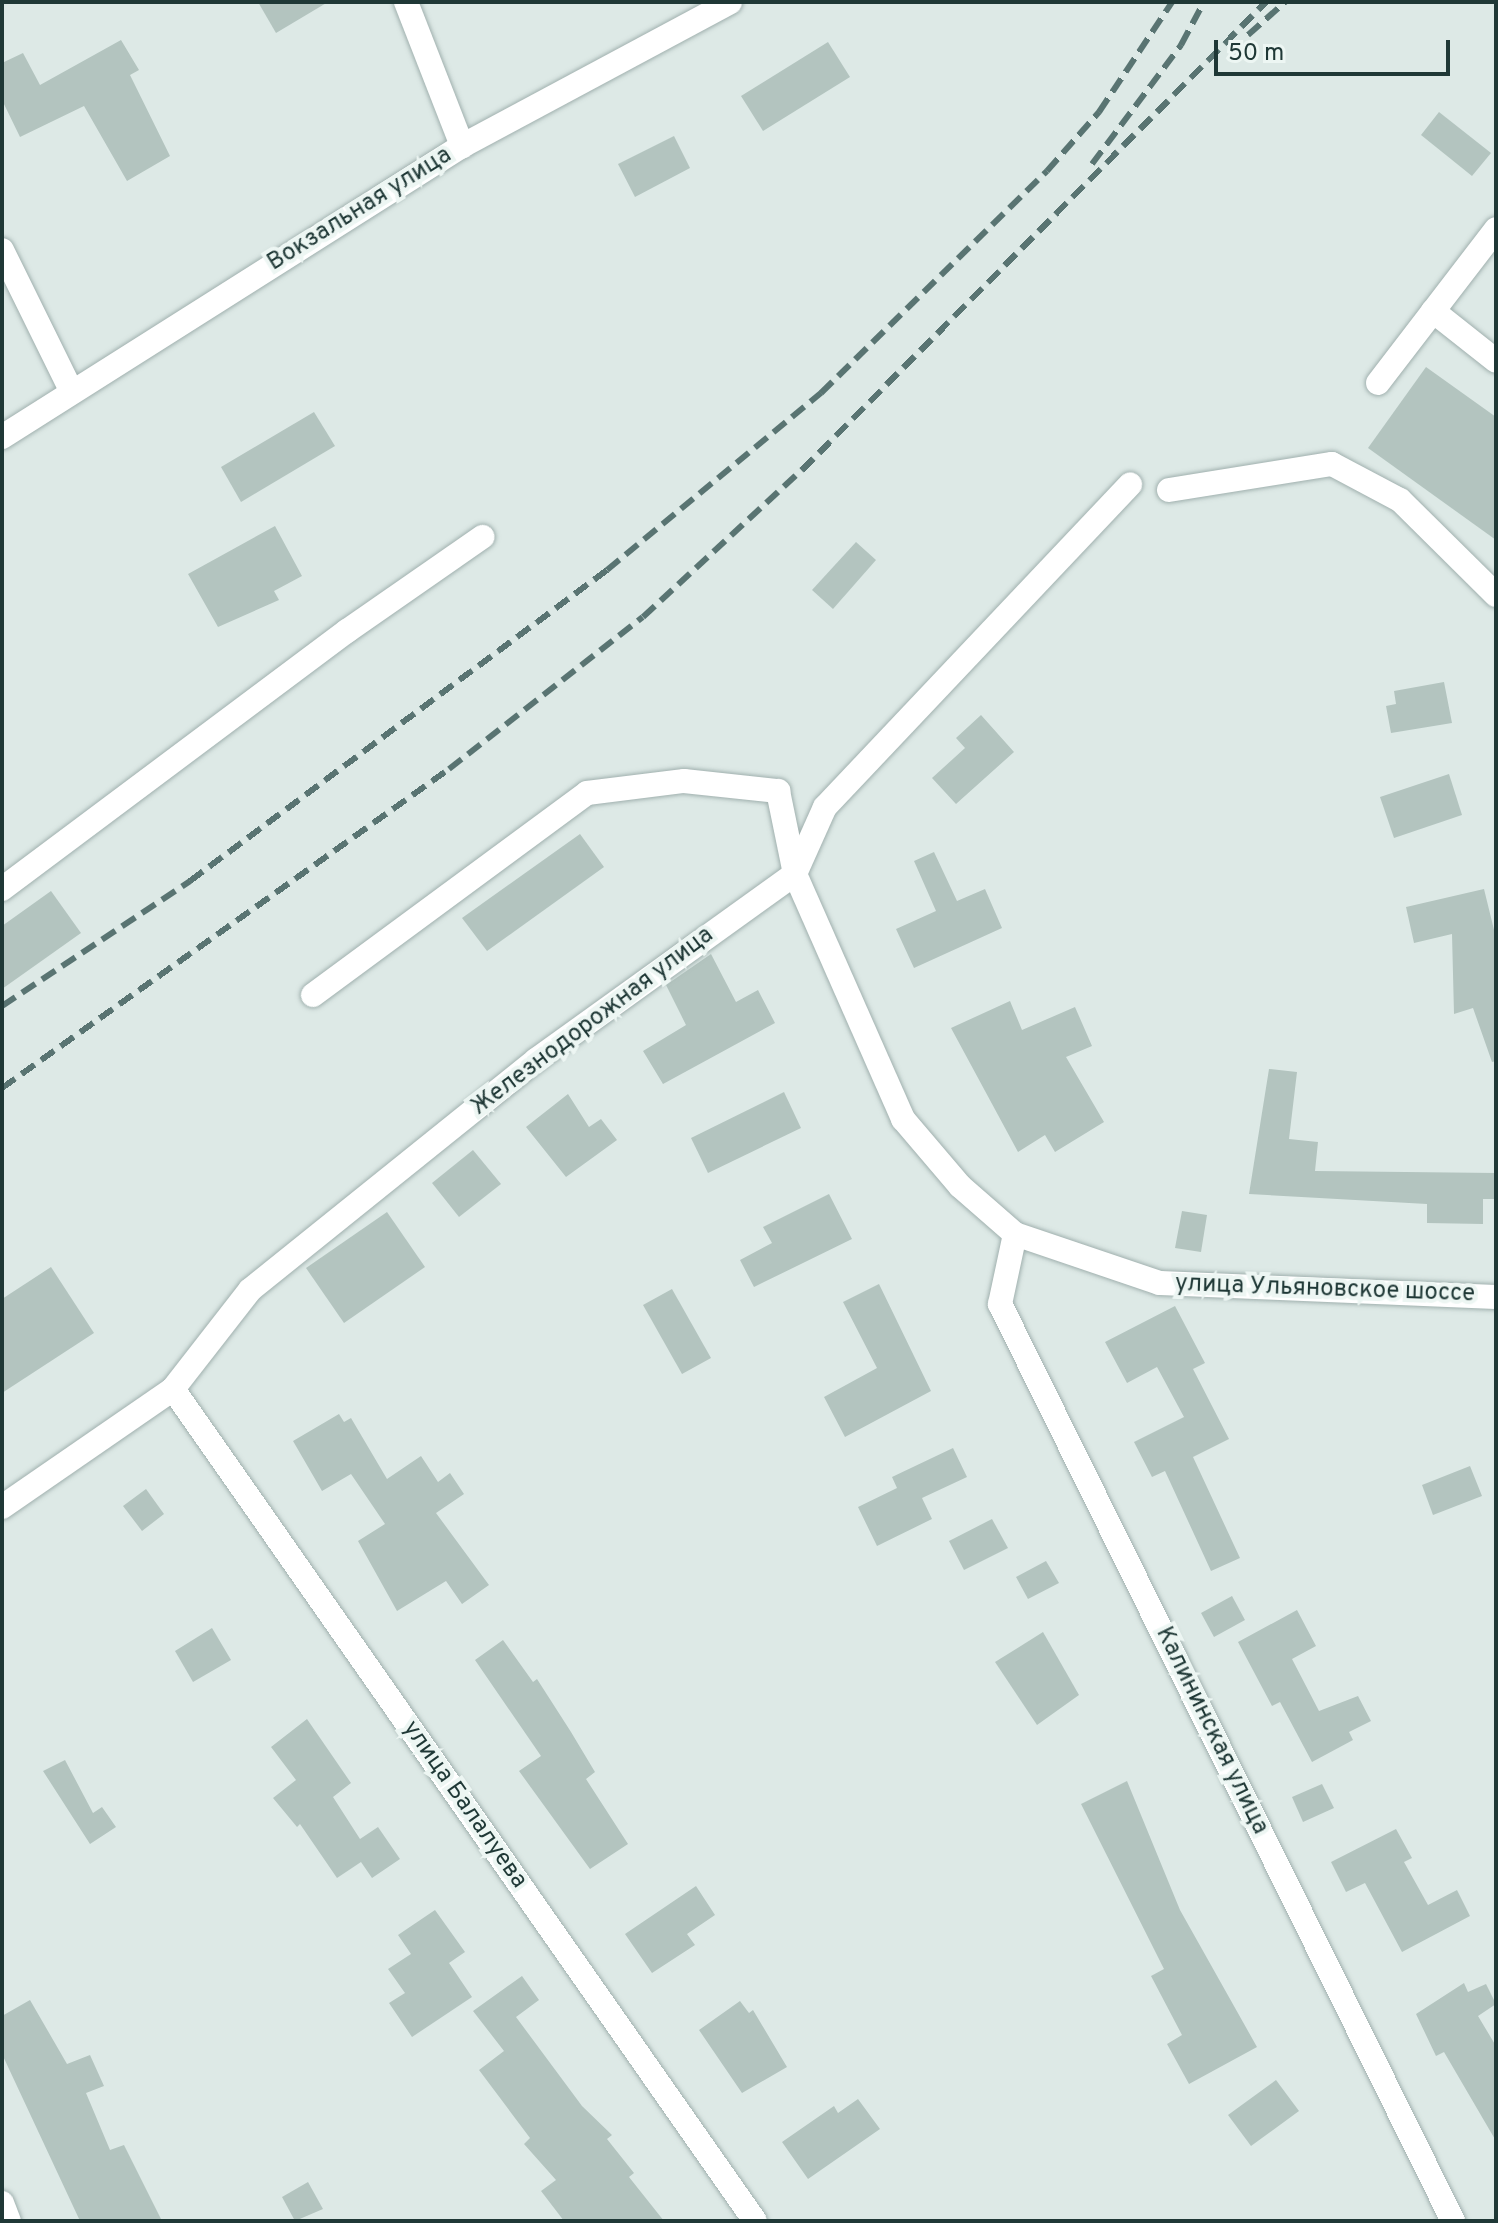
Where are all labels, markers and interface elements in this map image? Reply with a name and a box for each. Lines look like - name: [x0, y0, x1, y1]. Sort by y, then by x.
- scale bar: [1218, 24, 1454, 74]
- text: 50 m: [1228, 39, 1284, 69]
- street label: Вокзальная улица: [263, 142, 457, 278]
- street label: Железнодорожная улица: [466, 922, 720, 1122]
- street label: улица Ульяновское шоссе: [1174, 1270, 1476, 1310]
- street label: Калининская улица: [1148, 1623, 1274, 1839]
- street label: улица Балалуева: [395, 1716, 533, 1894]

